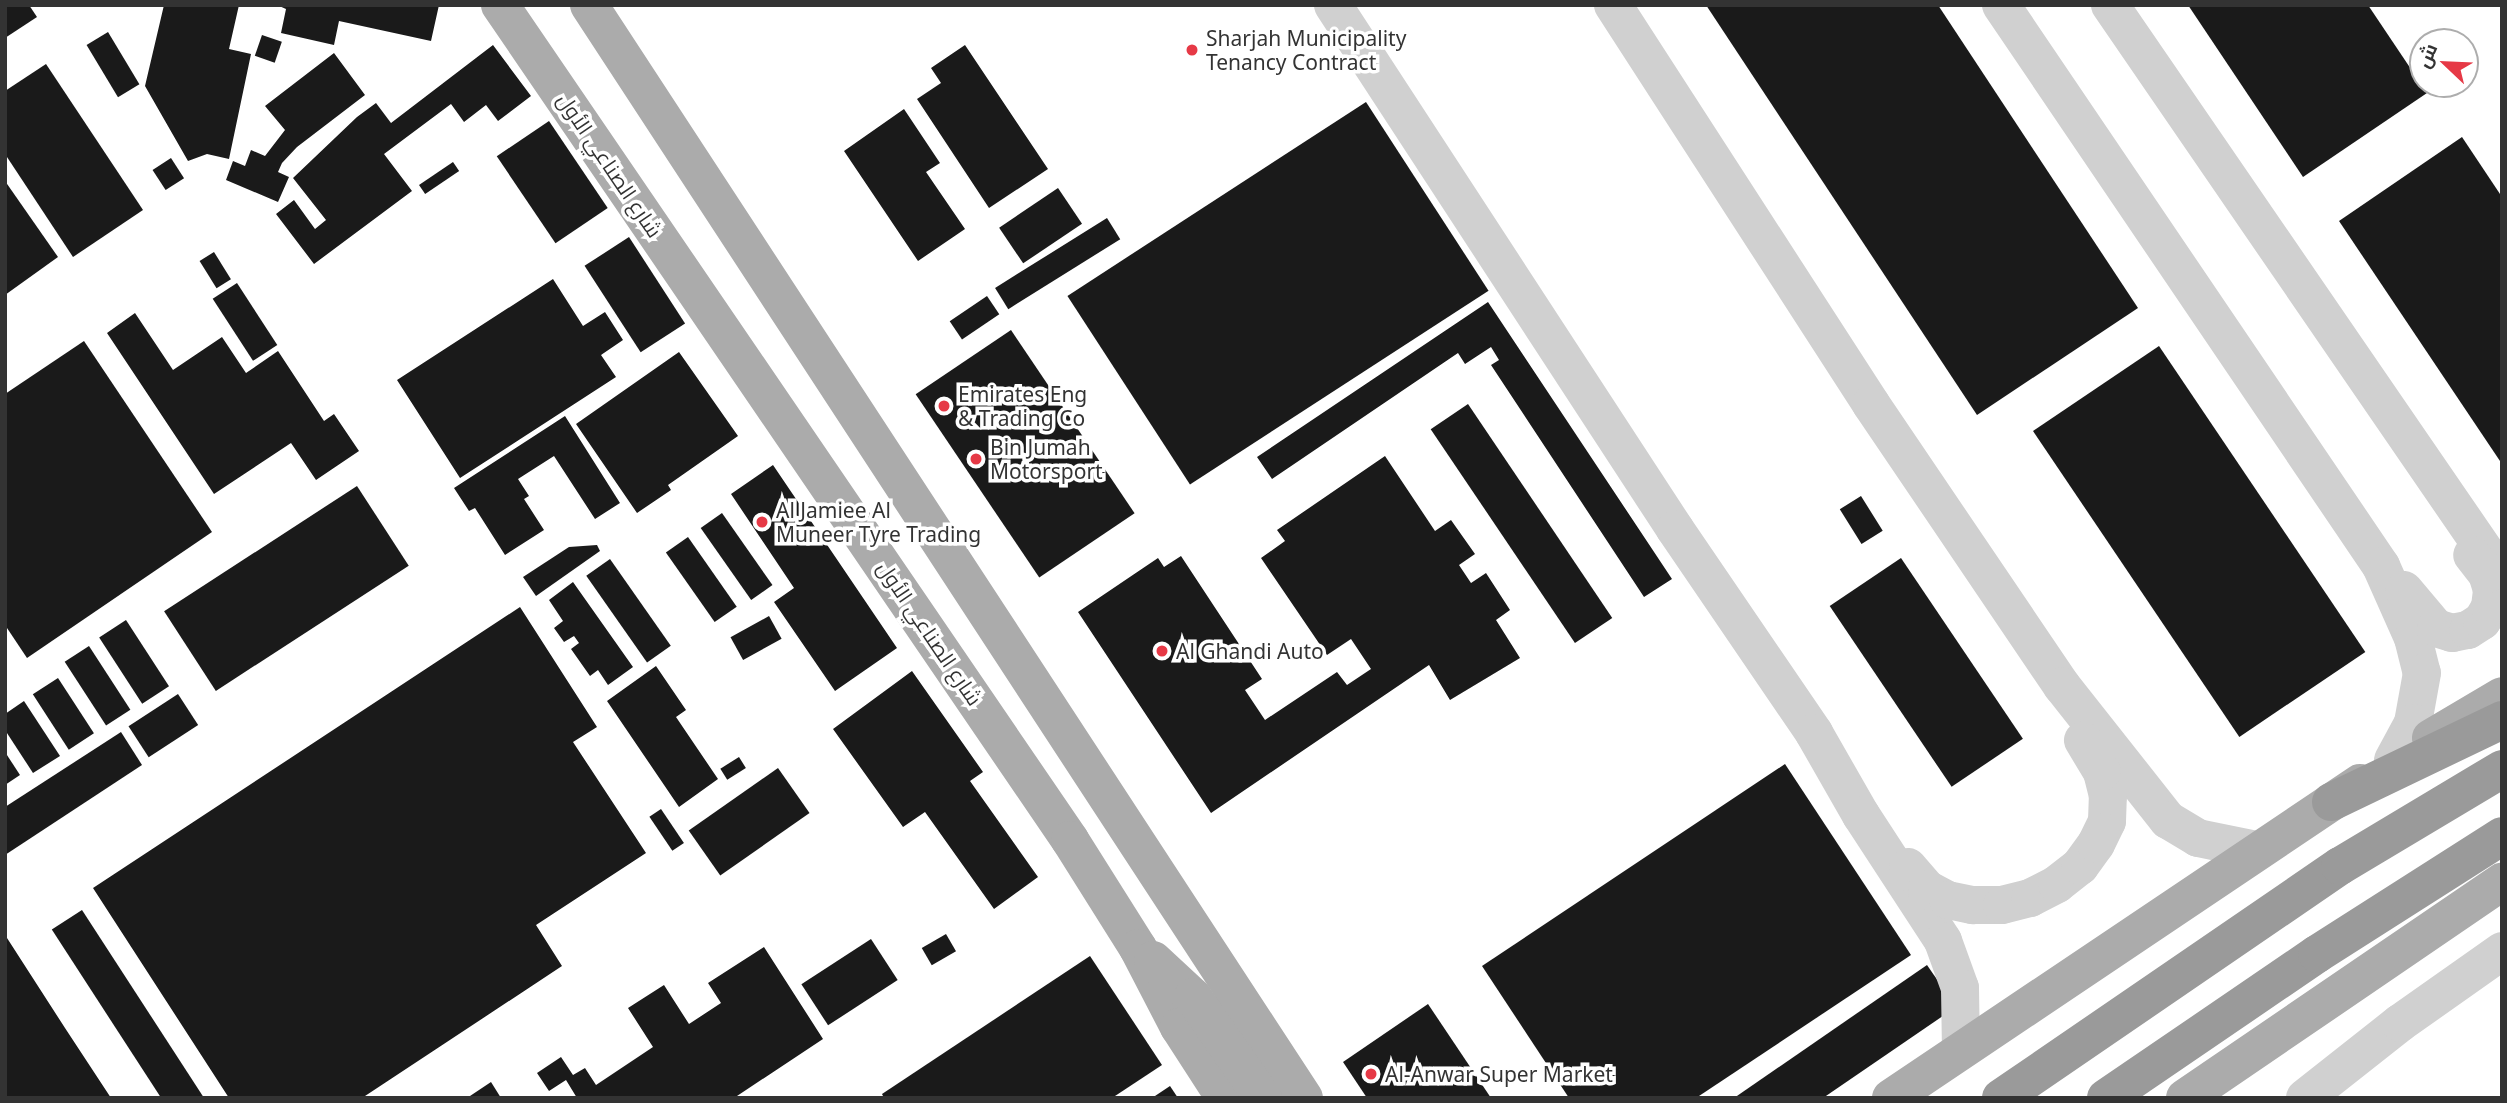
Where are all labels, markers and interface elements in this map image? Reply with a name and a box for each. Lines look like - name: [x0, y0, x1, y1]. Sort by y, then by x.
- place label: Sharjah Municipality Tenancy Contract: [1206, 25, 1406, 75]
- north arrow: [2409, 28, 2479, 98]
- text: ش: [2410, 39, 2443, 72]
- marker: Sharjah Municipality Tenancy Contract: [1184, 42, 1200, 58]
- street label: شارع الصناعي الأول: [552, 88, 668, 242]
- place label: Emirates Eng & Trading Co: [958, 381, 1087, 431]
- marker: Emirates Eng & Trading Co: [936, 398, 952, 414]
- place label: Bin Jumah Motorsport: [990, 434, 1103, 484]
- marker: Bin Jumah Motorsport: [968, 451, 984, 467]
- place label: Al Jamiee Al Muneer Tyre Trading: [776, 497, 981, 547]
- marker: Al Jamiee Al Muneer Tyre Trading: [754, 514, 770, 530]
- street label: شارع الصناعي الأول: [872, 556, 988, 710]
- place label: Al Ghandi Auto: [1176, 638, 1324, 664]
- marker: Al Ghandi Auto: [1154, 643, 1170, 659]
- place label: Al-Anwar Super Market: [1385, 1061, 1613, 1087]
- marker: Al-Anwar Super Market: [1363, 1066, 1379, 1082]

